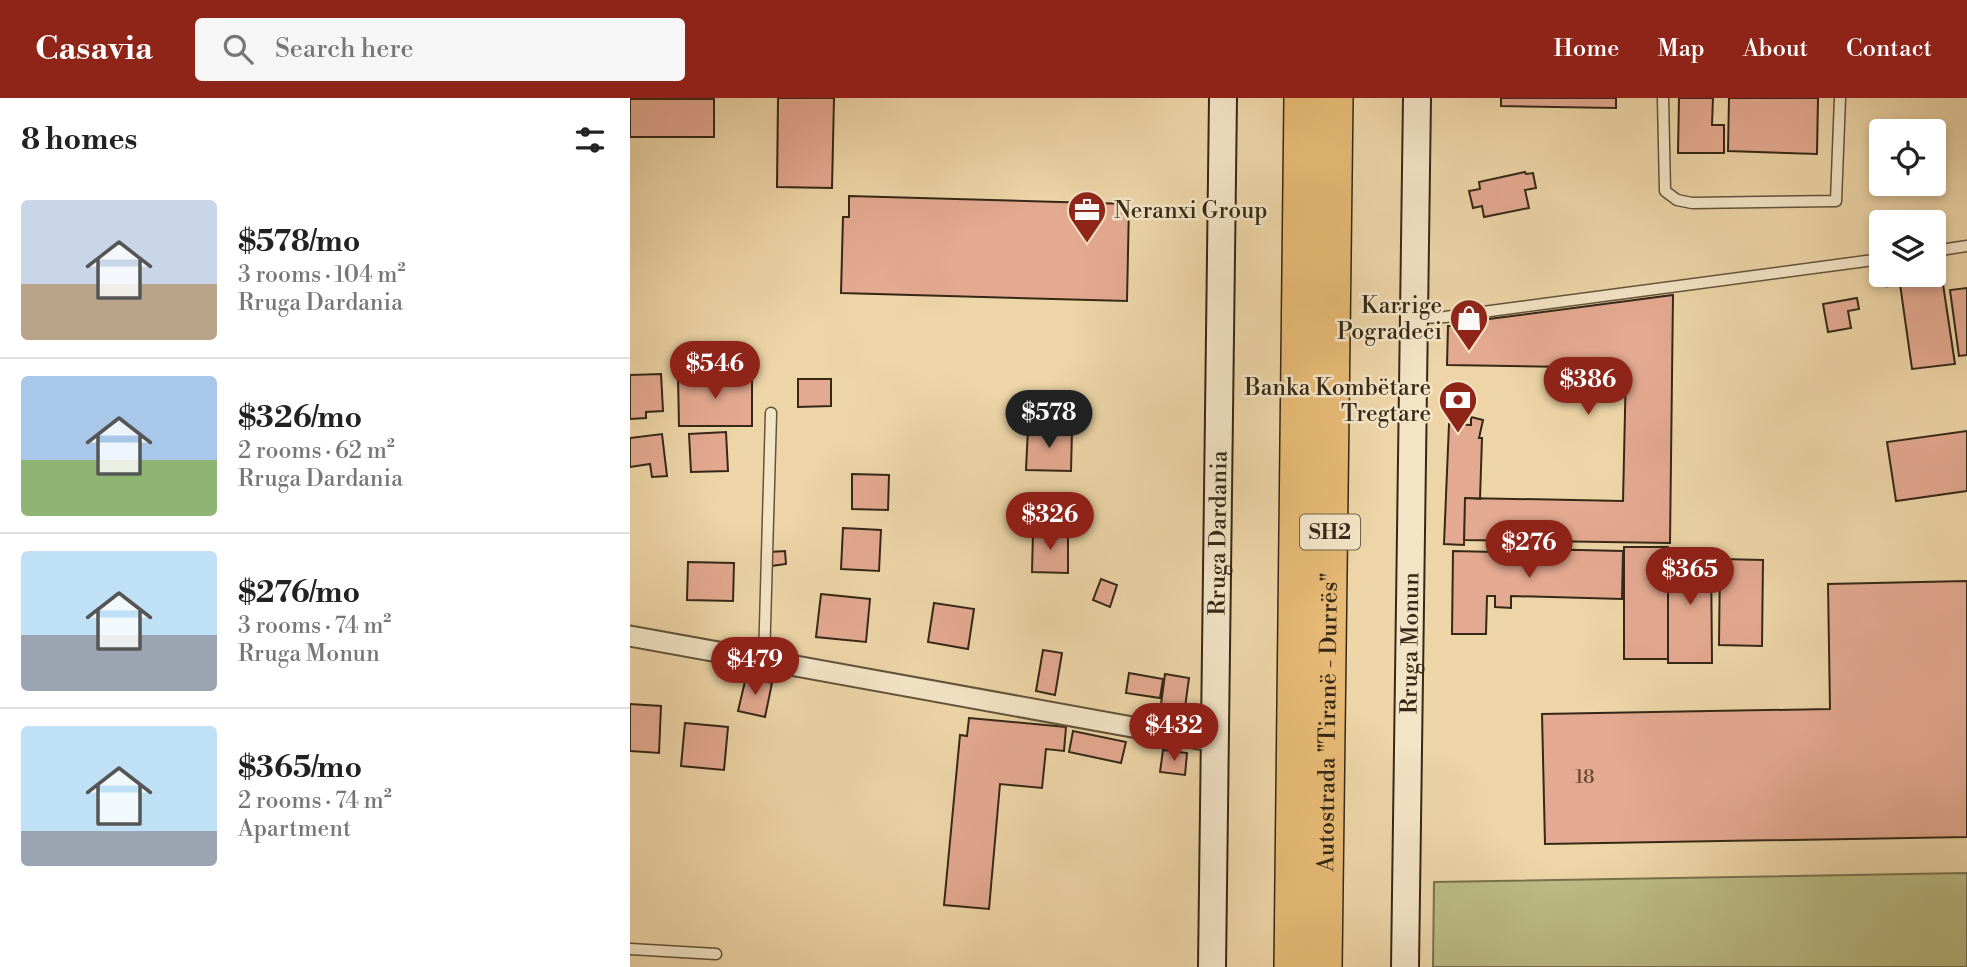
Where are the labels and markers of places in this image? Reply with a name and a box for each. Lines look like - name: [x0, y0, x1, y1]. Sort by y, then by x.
- office icon: Neranxi Group: [1066, 189, 1108, 244]
- place label: Neranxi Group: [1114, 197, 1268, 225]
- place label: Karrige Pogradeci: [1337, 292, 1442, 346]
- shop icon: Karrige Pogradeci: [1448, 297, 1490, 352]
- pin: $546: [674, 342, 756, 401]
- pin: $386: [1547, 358, 1629, 417]
- place label: Banka Kombëtare Tregtare: [1243, 374, 1431, 428]
- bank icon: Banka Kombëtare Tregtare: [1437, 379, 1479, 434]
- pin: $578: [1008, 390, 1090, 450]
- pin: $326: [1009, 492, 1091, 552]
- pin: $276: [1488, 520, 1570, 580]
- pin: $365: [1649, 547, 1731, 607]
- pin: $479: [714, 638, 796, 697]
- pin: $432: [1133, 704, 1215, 763]

